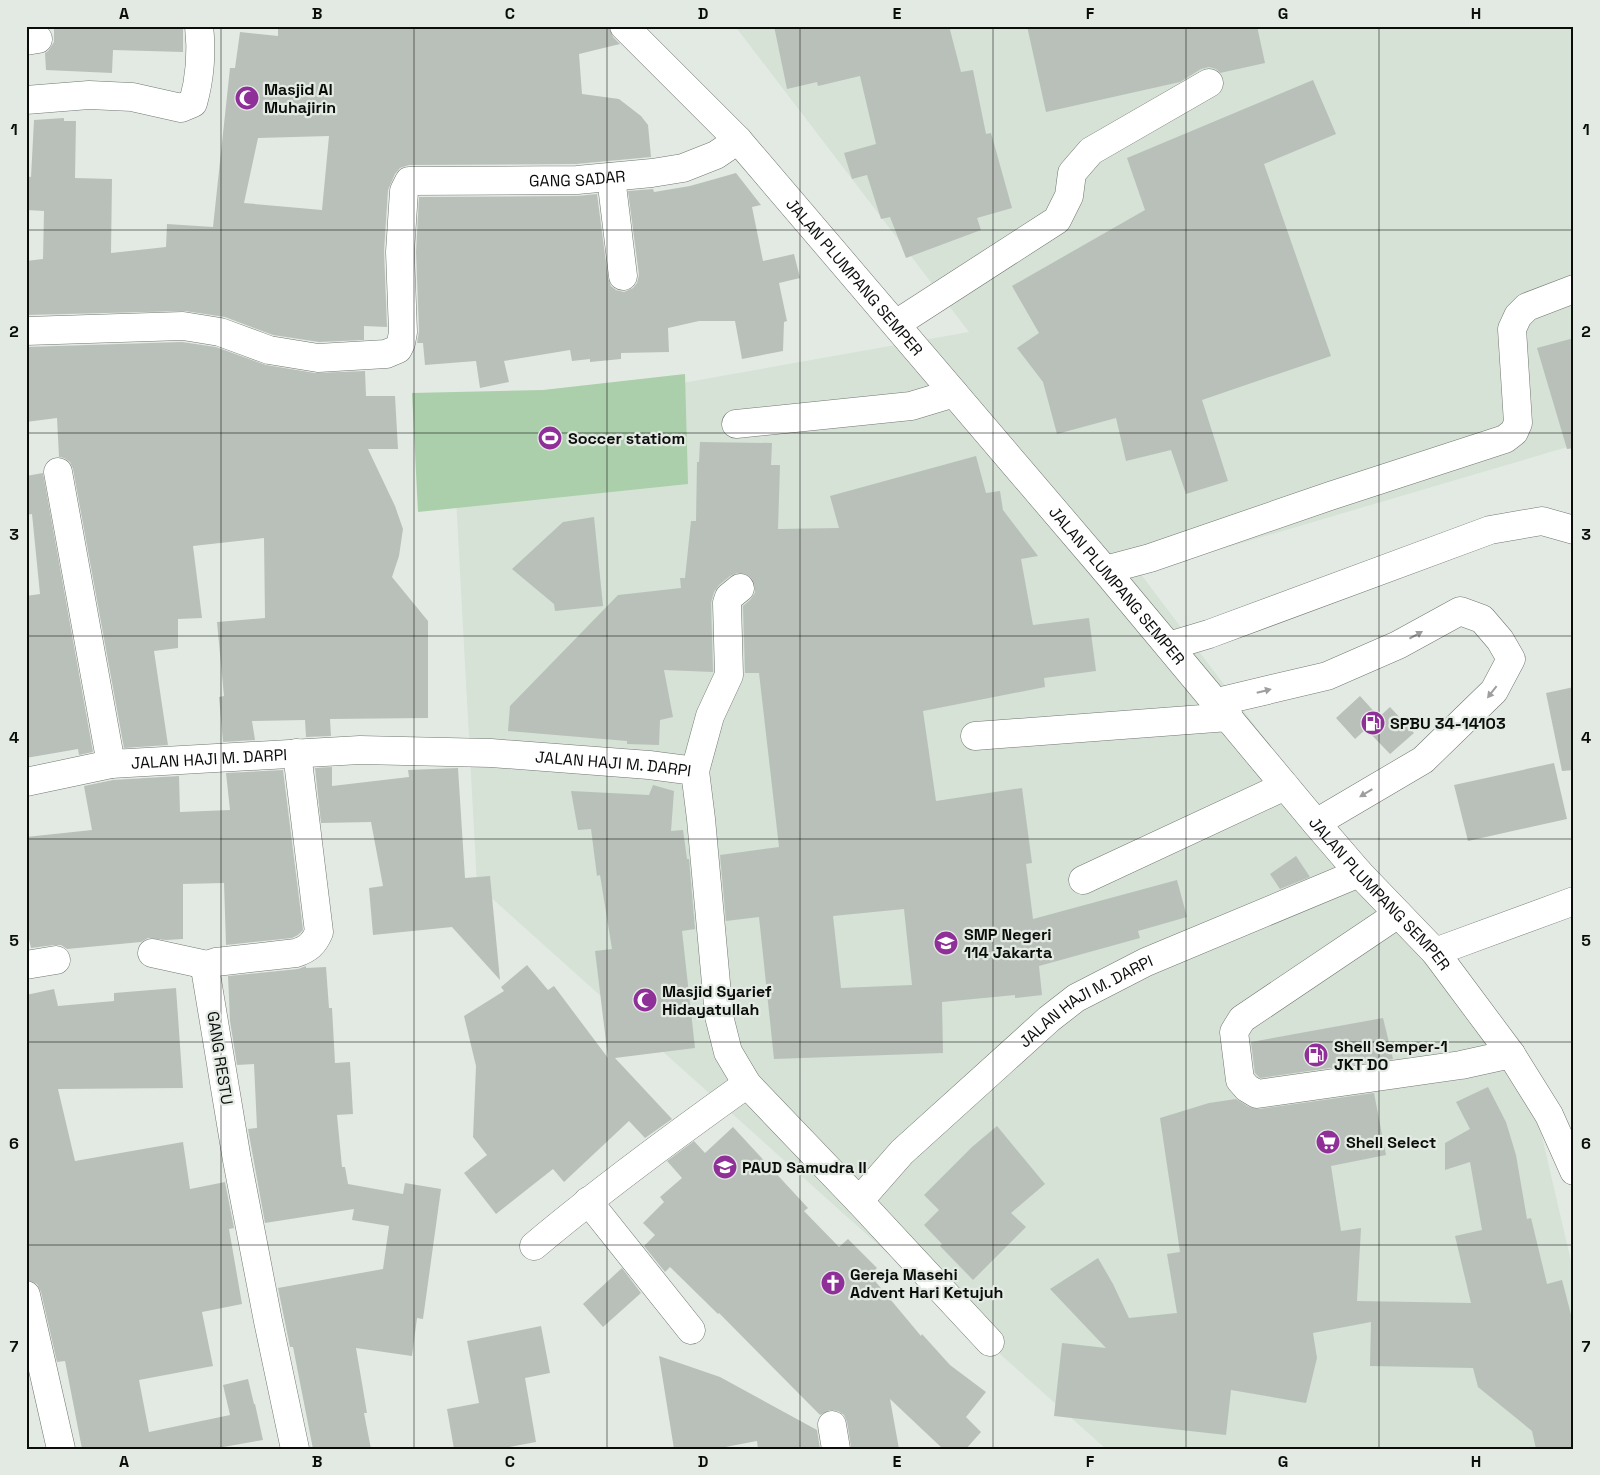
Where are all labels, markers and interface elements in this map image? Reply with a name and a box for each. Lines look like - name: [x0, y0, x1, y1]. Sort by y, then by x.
- text: A: [119, 3, 129, 24]
- text: B: [312, 3, 322, 24]
- text: C: [505, 3, 515, 24]
- text: D: [698, 3, 708, 24]
- text: E: [893, 3, 902, 24]
- text: F: [1086, 3, 1095, 24]
- text: G: [1278, 3, 1288, 24]
- text: H: [1471, 3, 1481, 24]
- place label: Masjid Al Muhajirin: [264, 79, 336, 118]
- mosque icon: Masjid Al Muhajirin: [234, 85, 260, 111]
- text: 1: [10, 119, 18, 140]
- text: 1: [1582, 119, 1590, 140]
- street label: GANG SADAR: [529, 165, 626, 191]
- street label: JALAN PLUMPANG SEMPER: [782, 194, 928, 360]
- text: 2: [9, 321, 19, 342]
- text: 2: [1581, 321, 1591, 342]
- sports icon: Soccer statiom: [537, 425, 563, 451]
- place label: Soccer statiom: [568, 428, 685, 449]
- street label: JALAN PLUMPANG SEMPER: [1044, 502, 1190, 669]
- text: 3: [9, 524, 19, 545]
- text: 3: [1581, 524, 1591, 545]
- one-way arrow: [1408, 631, 1423, 639]
- one-way arrow: [1486, 685, 1497, 698]
- one-way arrow: [1257, 687, 1272, 695]
- fuel station icon: SPBU 34-14103: [1360, 710, 1386, 736]
- place label: SPBU 34-14103: [1390, 713, 1506, 734]
- text: 4: [9, 727, 19, 748]
- text: 4: [1581, 727, 1591, 748]
- street label: JALAN HAJI M. DARPI: [130, 744, 288, 773]
- street label: JALAN HAJI M. DARPI: [534, 746, 693, 781]
- one-way arrow: [1360, 789, 1373, 798]
- street label: JALAN PLUMPANG SEMPER: [1304, 812, 1455, 974]
- place label: SMP Negeri 114 Jakarta: [964, 924, 1052, 963]
- text: 5: [9, 930, 19, 951]
- school or university icon: SMP Negeri 114 Jakarta: [933, 930, 959, 956]
- text: 5: [1581, 930, 1591, 951]
- street label: JALAN HAJI M. DARPI: [1014, 950, 1156, 1052]
- place label: Masjid Syarief Hidayatullah: [662, 981, 772, 1020]
- mosque icon: Masjid Syarief Hidayatullah: [632, 987, 658, 1013]
- street label: GANG RESTU: [202, 1010, 238, 1106]
- place label: Shell Semper-1 JKT DO: [1334, 1036, 1448, 1075]
- fuel station icon: Shell Semper-1 JKT DO: [1303, 1042, 1329, 1068]
- supermarket icon: Shell Select: [1315, 1129, 1341, 1155]
- place label: Shell Select: [1346, 1132, 1436, 1153]
- text: 6: [9, 1133, 19, 1154]
- text: 6: [1581, 1133, 1591, 1154]
- school or university icon: PAUD Samudra II: [712, 1154, 738, 1180]
- place label: PAUD Samudra II: [742, 1157, 867, 1178]
- place label: Gereja Masehi Advent Hari Ketujuh: [850, 1264, 1003, 1303]
- church icon: Gereja Masehi Advent Hari Ketujuh: [820, 1270, 846, 1296]
- text: 7: [10, 1336, 19, 1357]
- text: 7: [1582, 1336, 1591, 1357]
- text: A: [119, 1451, 129, 1472]
- text: B: [312, 1451, 322, 1472]
- text: C: [505, 1451, 515, 1472]
- text: D: [698, 1451, 708, 1472]
- text: E: [893, 1451, 902, 1472]
- text: F: [1086, 1451, 1095, 1472]
- text: G: [1278, 1451, 1288, 1472]
- text: H: [1471, 1451, 1481, 1472]

